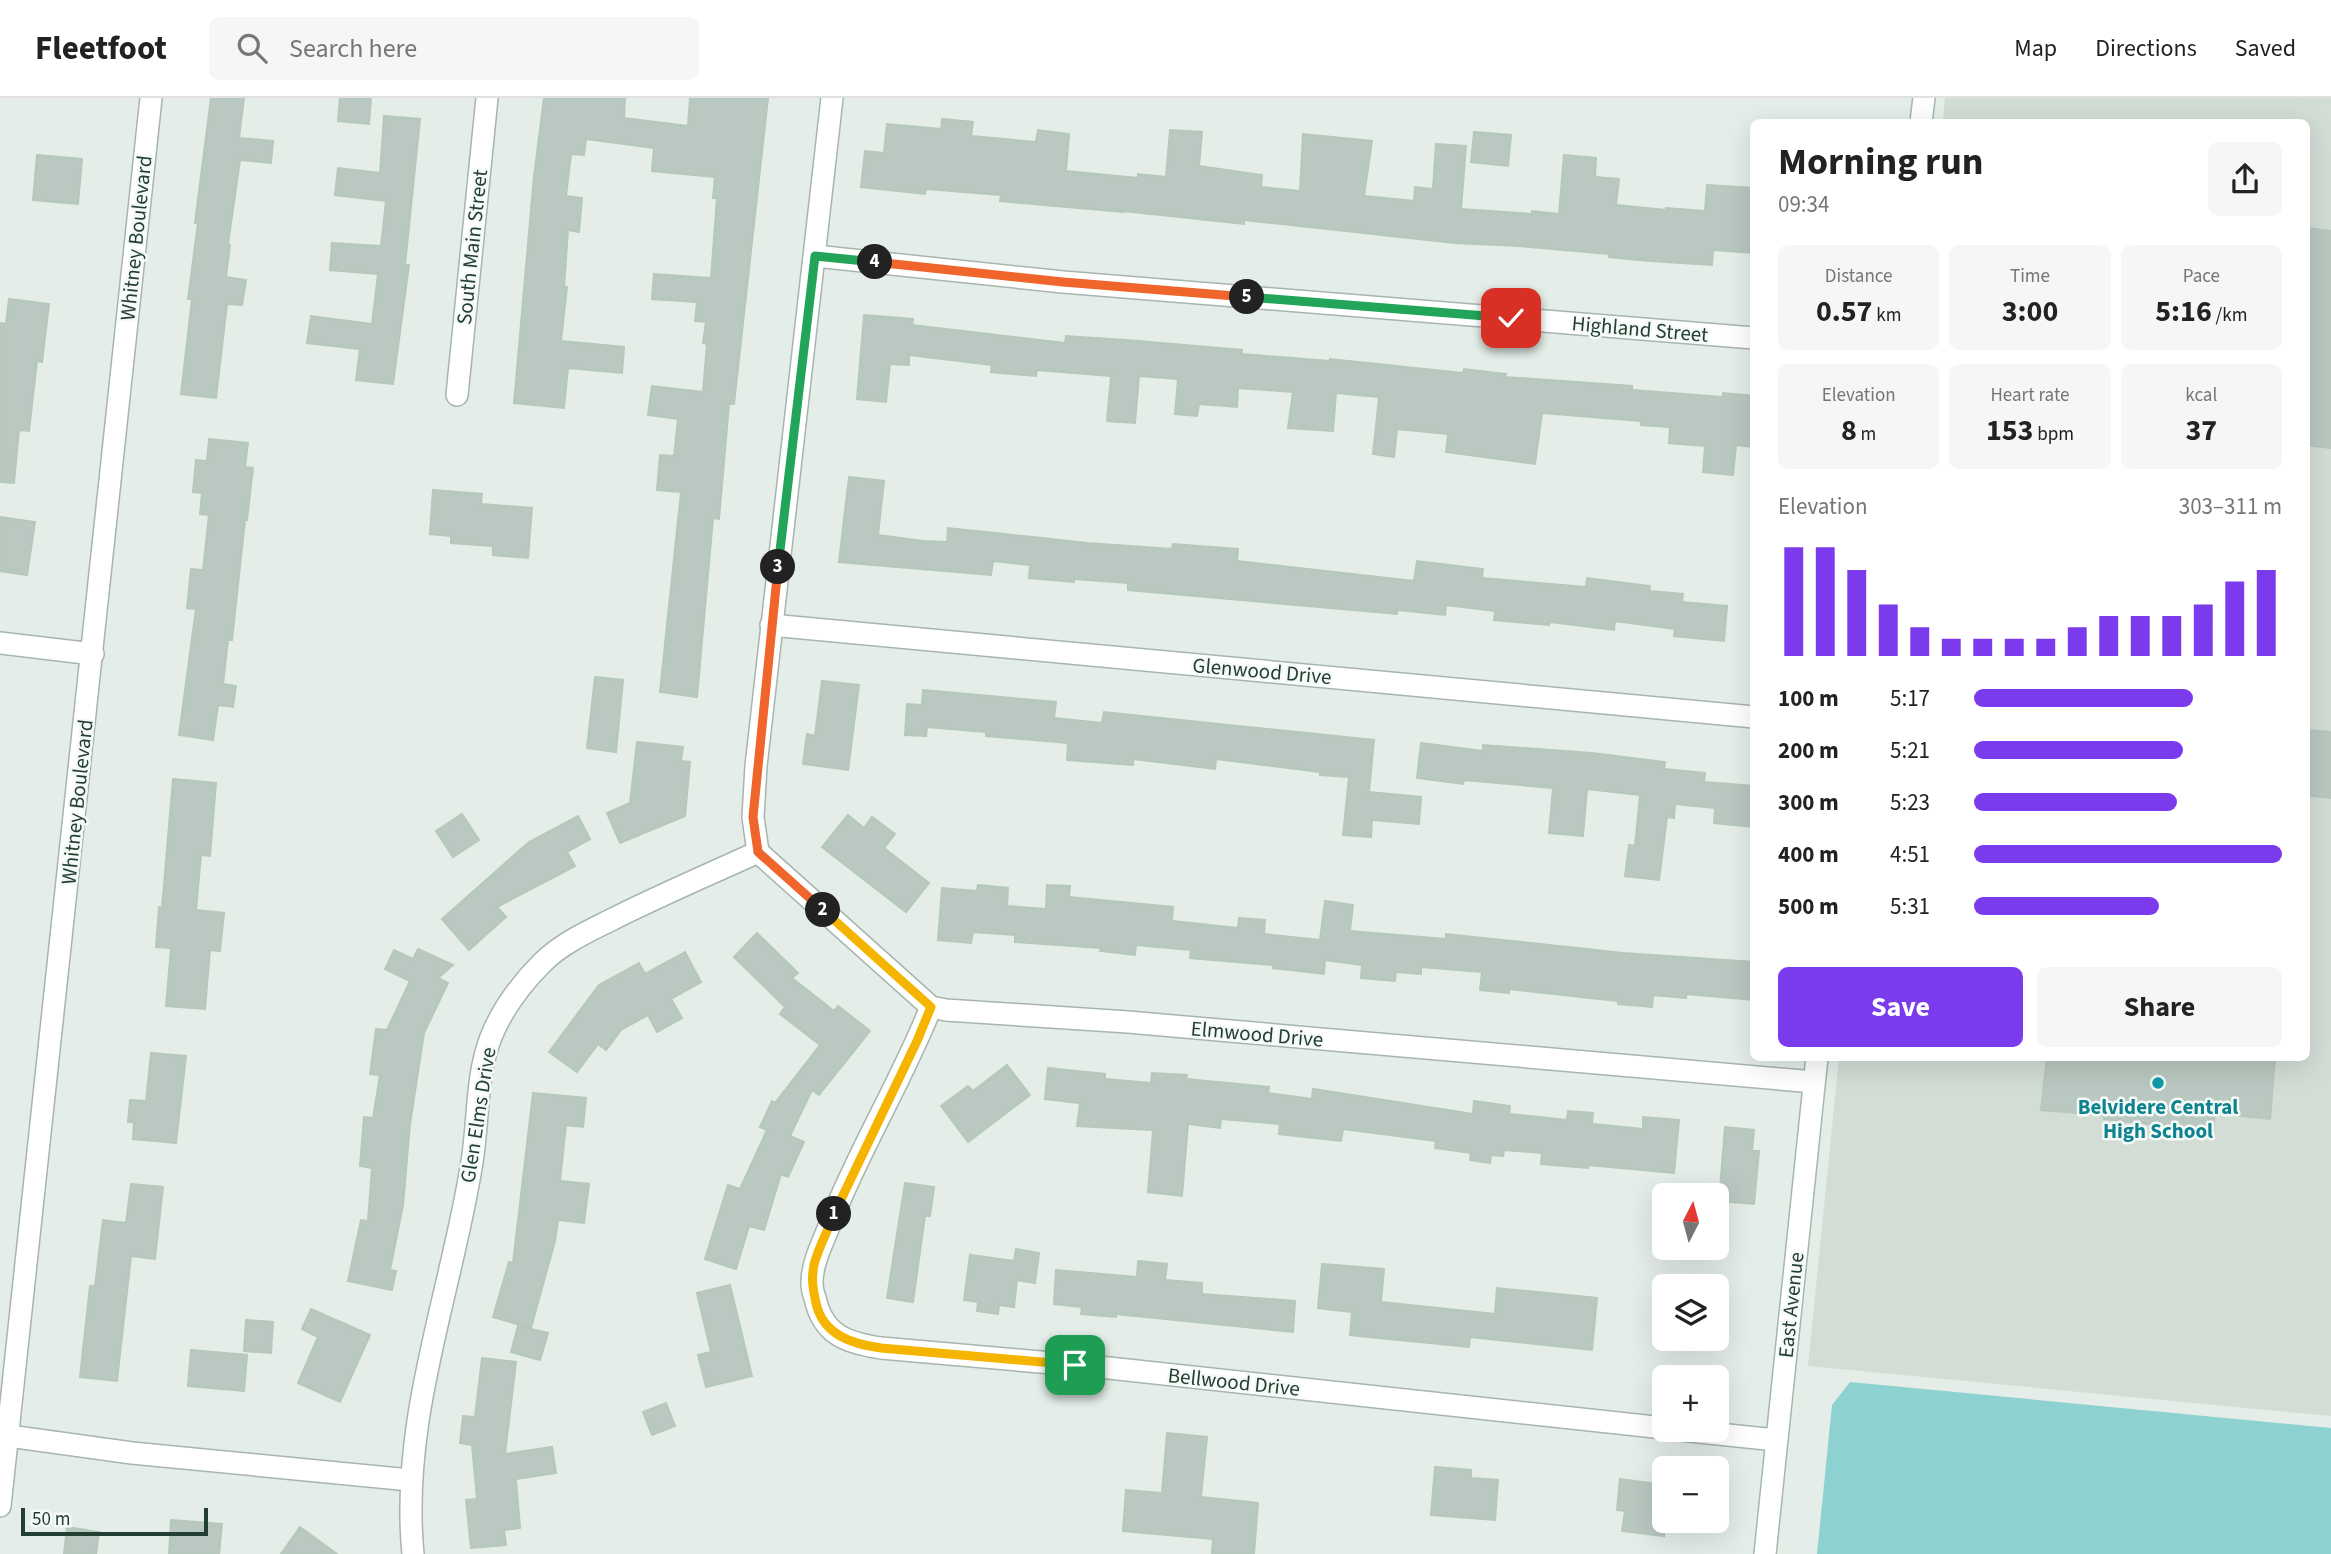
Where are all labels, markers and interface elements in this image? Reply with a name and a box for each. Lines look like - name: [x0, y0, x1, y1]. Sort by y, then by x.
- search box: [209, 17, 699, 80]
- text: Fleetfoot: [35, 25, 167, 72]
- icon: search: [233, 29, 271, 67]
- text: Search here: [289, 30, 417, 67]
- text: Map: [2014, 31, 2057, 66]
- text: Directions: [2095, 31, 2197, 66]
- text: Saved: [2235, 31, 2296, 66]
- text: Morning run: [1778, 135, 1983, 189]
- button: share: [2208, 142, 2282, 216]
- street label: Whitney Boulevard: [112, 154, 160, 322]
- street label: South Main Street: [449, 168, 495, 326]
- text: 09:34: [1778, 188, 1829, 221]
- pin: 4: [858, 244, 892, 280]
- text: 4: [869, 248, 880, 275]
- text: Distance: [1825, 263, 1892, 290]
- text: Time: [2010, 263, 2050, 290]
- text: Pace: [2183, 263, 2220, 290]
- pin: 5: [1230, 280, 1264, 314]
- text: 5: [1241, 283, 1252, 310]
- pin: [1481, 288, 1541, 348]
- text: 0.57: [1816, 290, 1872, 333]
- text: 3:00: [2002, 290, 2058, 333]
- text: 5:16: [2155, 290, 2212, 333]
- icon: check: [1492, 299, 1530, 337]
- text: km: [1872, 302, 1901, 329]
- text: /km: [2212, 302, 2247, 329]
- street label: Highland Street: [1571, 308, 1709, 350]
- text: Elevation: [1822, 382, 1896, 409]
- text: Heart rate: [1990, 382, 2069, 409]
- text: kcal: [2185, 382, 2217, 409]
- text: 8: [1841, 409, 1857, 452]
- text: 153: [1986, 409, 2033, 452]
- text: 37: [2185, 409, 2217, 452]
- text: m: [1857, 421, 1876, 448]
- text: bpm: [2033, 421, 2074, 448]
- text: Elevation: [1778, 490, 1868, 523]
- text: 303–311 m: [2179, 490, 2282, 523]
- pin: 3: [760, 550, 796, 584]
- text: 3: [772, 553, 783, 580]
- street label: Glenwood Drive: [1191, 650, 1333, 692]
- text: 100 m: [1778, 682, 1839, 715]
- text: 5:17: [1890, 682, 1930, 715]
- street label: Whitney Boulevard: [53, 718, 101, 886]
- text: 200 m: [1778, 734, 1839, 767]
- text: 5:21: [1890, 734, 1930, 767]
- text: 300 m: [1778, 786, 1839, 819]
- text: 5:23: [1890, 786, 1930, 819]
- text: 400 m: [1778, 838, 1839, 871]
- text: 4:51: [1890, 838, 1930, 871]
- text: 500 m: [1778, 890, 1839, 923]
- text: 5:31: [1890, 890, 1930, 923]
- pin: 2: [806, 892, 840, 928]
- text: 2: [817, 896, 828, 923]
- button: Save: [1778, 967, 2023, 1047]
- button: Share: [2037, 967, 2282, 1047]
- street label: Elmwood Drive: [1189, 1013, 1325, 1055]
- street label: Glen Elms Drive: [452, 1045, 504, 1185]
- marker: Belvidere Central High School: [2150, 1075, 2166, 1091]
- place label: Belvidere Central High School: [2078, 1092, 2238, 1146]
- north arrow: [1652, 1183, 1729, 1260]
- map controls: [1652, 1183, 1729, 1533]
- pin: 1: [816, 1196, 852, 1232]
- text: 1: [828, 1200, 839, 1227]
- street label: East Avenue: [1771, 1251, 1811, 1359]
- button: layers: [1652, 1274, 1729, 1351]
- pin: [1045, 1335, 1105, 1395]
- icon: arrive: [1056, 1346, 1094, 1384]
- street label: Bellwood Drive: [1166, 1360, 1302, 1404]
- button: +: [1652, 1365, 1729, 1442]
- button: −: [1652, 1456, 1729, 1533]
- scale bar: [21, 1505, 208, 1537]
- text: 50 m: [32, 1506, 70, 1533]

